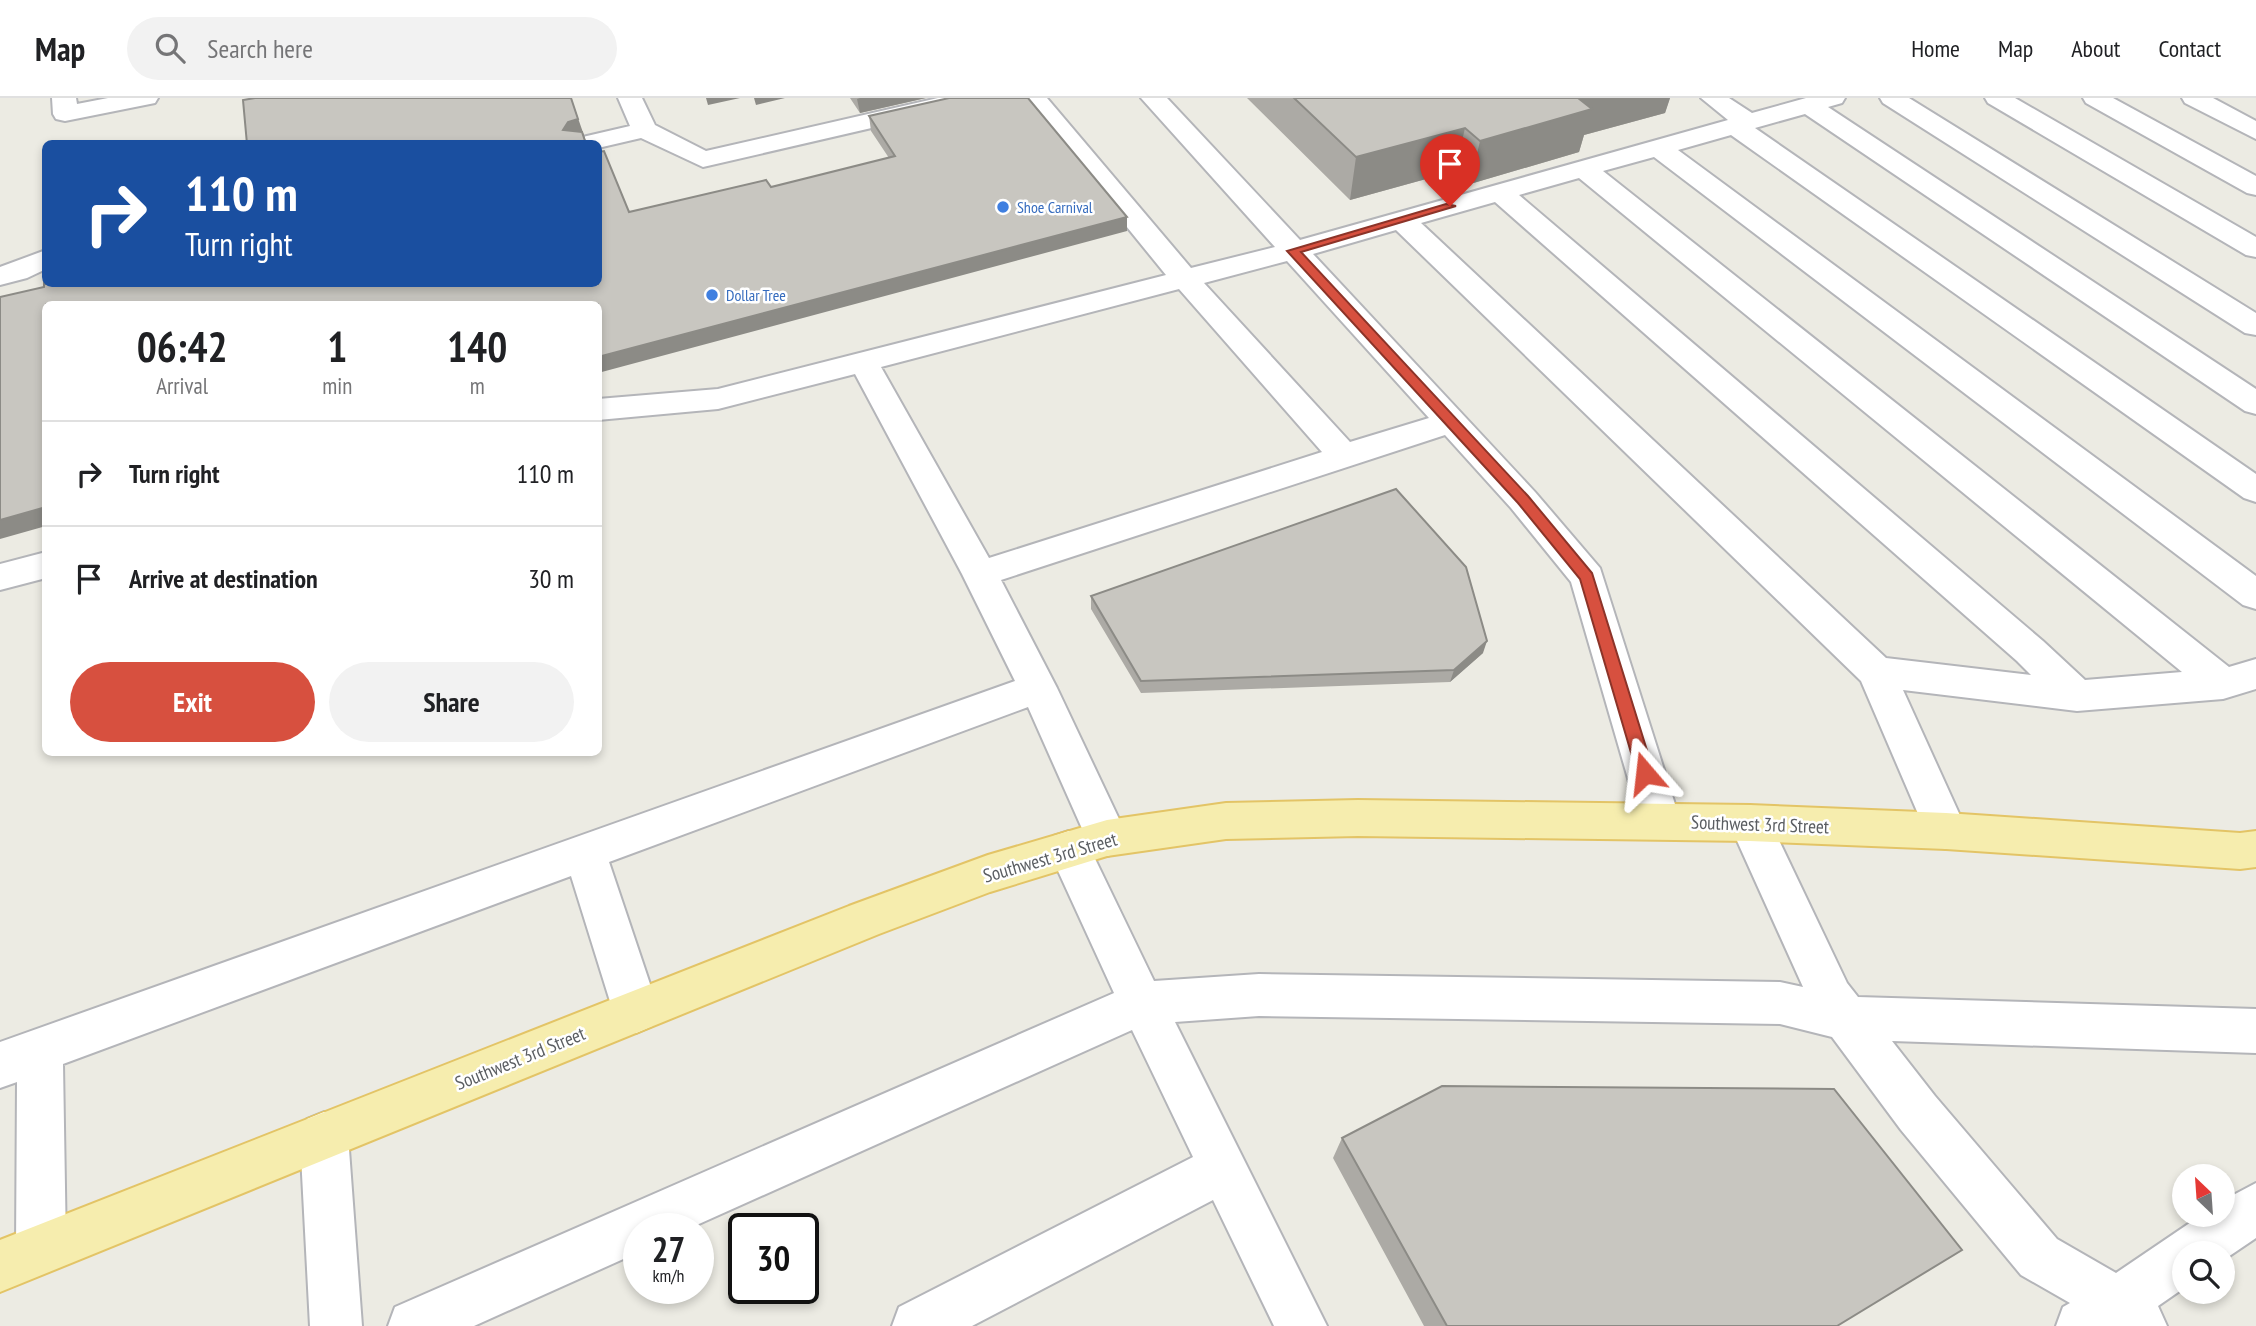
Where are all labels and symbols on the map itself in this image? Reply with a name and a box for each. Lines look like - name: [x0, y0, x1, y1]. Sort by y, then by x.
- pin: [1420, 134, 1480, 206]
- place label: Shoe Carnival: [1017, 197, 1093, 217]
- marker: Shoe Carnival: [995, 199, 1011, 215]
- place label: Dollar Tree: [726, 285, 786, 305]
- marker: Dollar Tree: [704, 287, 720, 303]
- position arrow: [1608, 736, 1682, 810]
- street label: Southwest 3rd Street: [1691, 810, 1830, 838]
- street label: Southwest 3rd Street: [980, 826, 1120, 888]
- street label: Southwest 3rd Street: [451, 1021, 589, 1095]
- north arrow: [2172, 1164, 2235, 1227]
- speed limit sign: 30: [728, 1213, 819, 1304]

